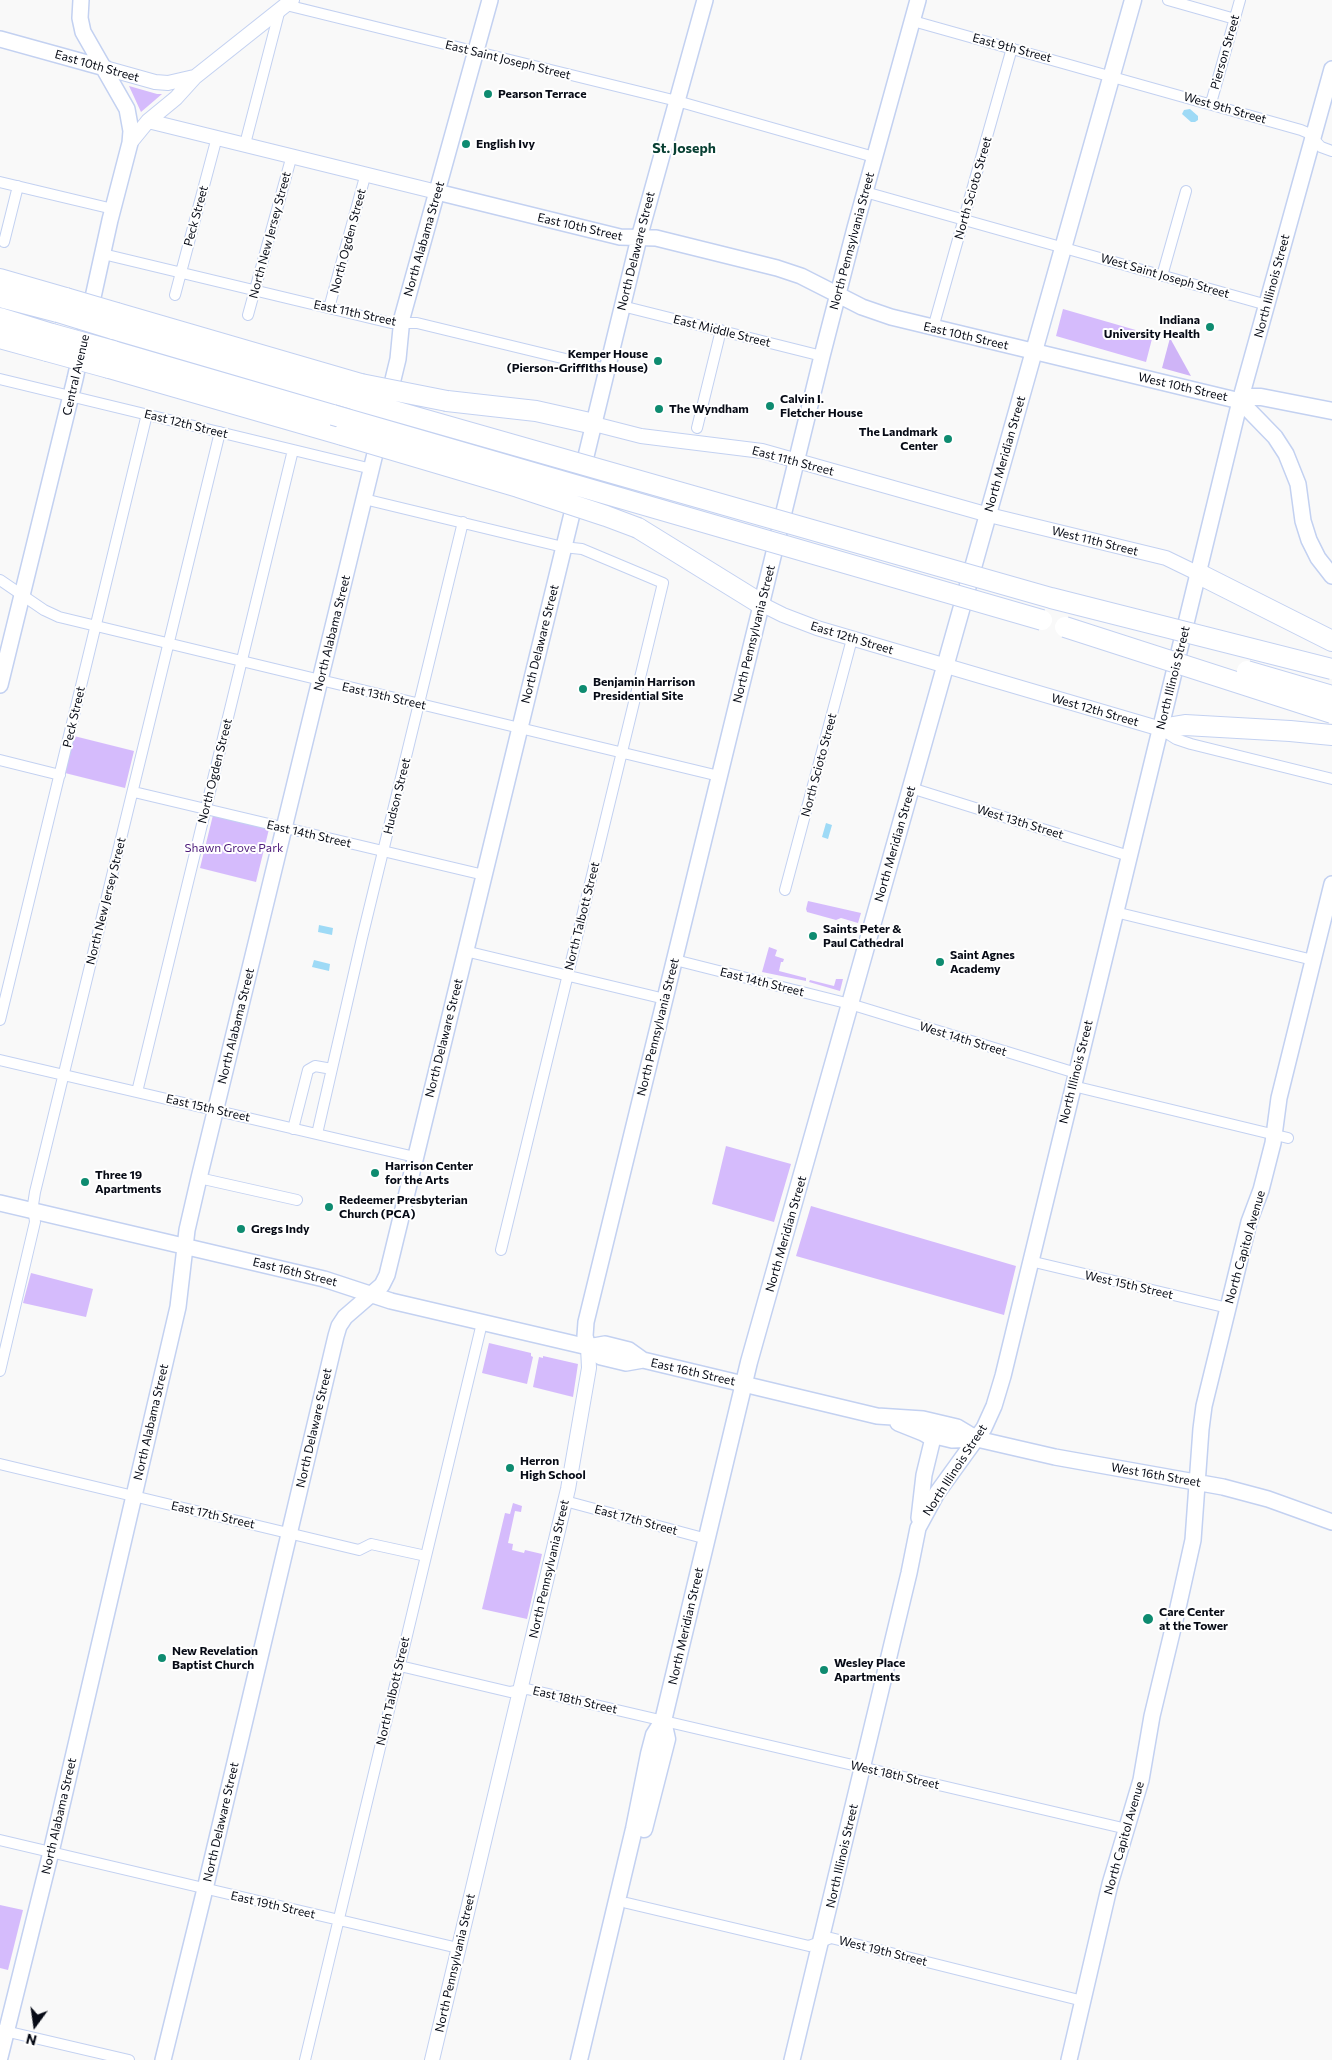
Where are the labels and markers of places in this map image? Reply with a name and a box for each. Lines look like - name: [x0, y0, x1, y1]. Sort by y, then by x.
- place label: Pearson Terrace: [498, 87, 586, 101]
- marker: Pearson Terrace: [482, 88, 494, 100]
- place label: English Ivy: [476, 137, 535, 151]
- marker: English Ivy: [460, 138, 472, 150]
- place label: Indiana University Health: [1104, 313, 1200, 341]
- marker: Indiana University Health: [1204, 321, 1216, 333]
- place label: Kemper House (Pierson-Griffiths House): [507, 347, 648, 375]
- marker: Kemper House (Pierson-Griffiths House): [652, 355, 664, 367]
- place label: Calvin I. Fletcher House: [780, 392, 863, 420]
- marker: Calvin I. Fletcher House: [764, 400, 776, 412]
- place label: The Wyndham: [669, 402, 749, 416]
- marker: The Wyndham: [653, 403, 665, 415]
- place label: The Landmark Center: [859, 425, 938, 453]
- marker: The Landmark Center: [942, 433, 954, 445]
- place label: Benjamin Harrison Presidential Site: [593, 675, 695, 703]
- marker: Benjamin Harrison Presidential Site: [577, 683, 589, 695]
- place label: Saints Peter & Paul Cathedral: [823, 922, 904, 950]
- marker: Saints Peter & Paul Cathedral: [807, 930, 819, 942]
- place label: Saint Agnes Academy: [950, 948, 1015, 976]
- marker: Saint Agnes Academy: [934, 956, 946, 968]
- place label: Harrison Center for the Arts: [385, 1159, 473, 1187]
- marker: Harrison Center for the Arts: [369, 1167, 381, 1179]
- place label: Three 19 Apartments: [95, 1168, 161, 1196]
- marker: Three 19 Apartments: [79, 1176, 91, 1188]
- place label: Redeemer Presbyterian Church (PCA): [339, 1193, 468, 1221]
- marker: Redeemer Presbyterian Church (PCA): [323, 1201, 335, 1213]
- place label: Gregs Indy: [251, 1222, 310, 1236]
- marker: Gregs Indy: [235, 1223, 247, 1235]
- place label: Herron High School: [520, 1454, 586, 1482]
- marker: Herron High School: [504, 1462, 516, 1474]
- place label: Care Center at the Tower: [1159, 1605, 1228, 1633]
- marker: Care Center at the Tower: [1141, 1612, 1155, 1626]
- place label: New Revelation Baptist Church: [172, 1644, 258, 1672]
- marker: New Revelation Baptist Church: [156, 1652, 168, 1664]
- place label: Wesley Place Apartments: [834, 1656, 905, 1684]
- marker: Wesley Place Apartments: [818, 1664, 830, 1676]

